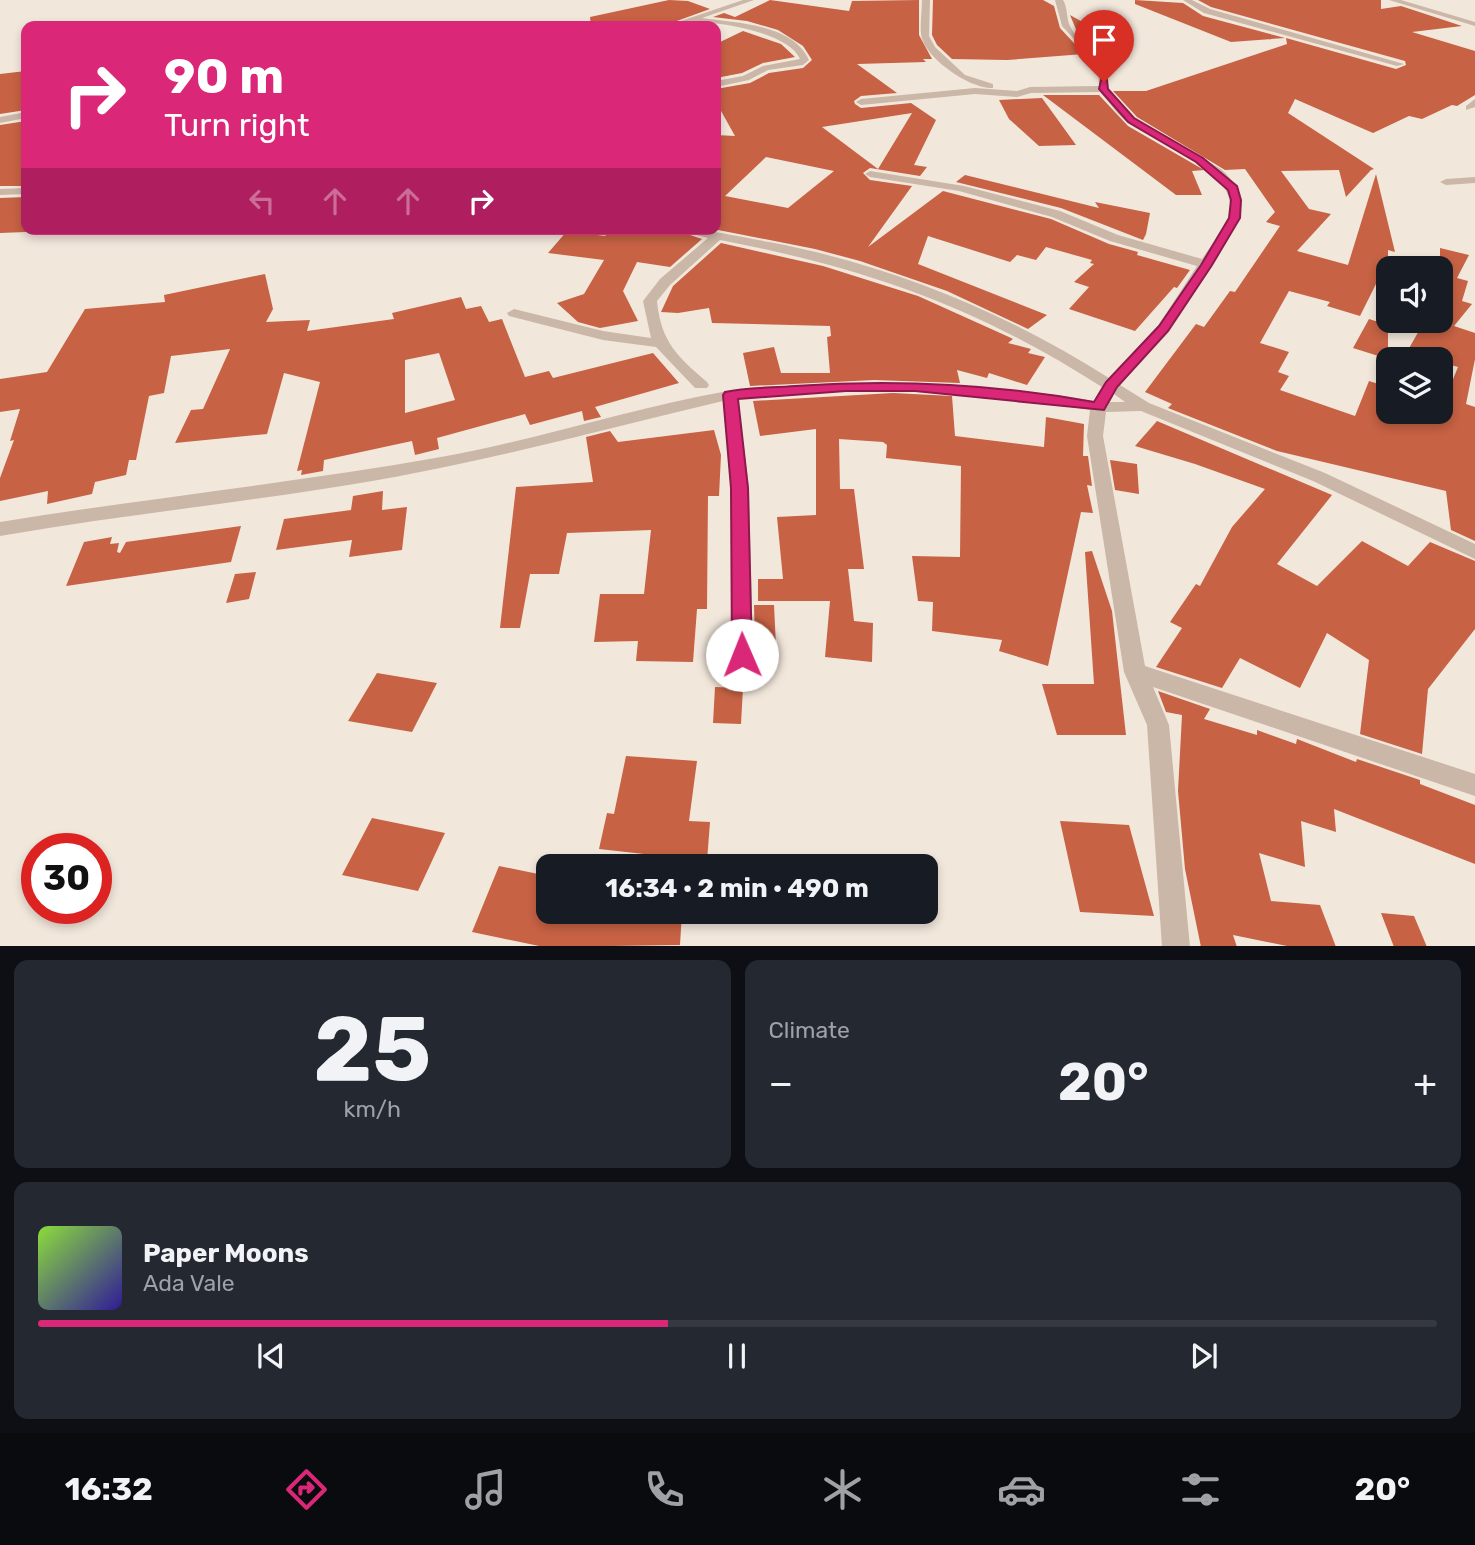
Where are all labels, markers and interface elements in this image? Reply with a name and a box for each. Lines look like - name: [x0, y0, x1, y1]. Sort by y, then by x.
- pin: [1074, 10, 1134, 82]
- icon: arrive: [1085, 21, 1123, 59]
- text: 90 m: [164, 47, 284, 105]
- icon: right: [49, 49, 140, 140]
- text: Turn right: [164, 106, 309, 144]
- icon: left: [243, 182, 281, 220]
- icon: ahead: [316, 182, 354, 220]
- icon: ahead: [389, 182, 427, 220]
- icon: right: [462, 182, 500, 220]
- map controls: [1376, 256, 1453, 424]
- button: sound: [1376, 256, 1453, 333]
- button: layers: [1376, 347, 1453, 424]
- position arrow: [705, 618, 779, 692]
- speed limit sign: 30: [21, 833, 112, 924]
- text: 16:34 · 2 min · 490 m: [605, 873, 869, 904]
- text: 25: [313, 995, 431, 1103]
- text: Climate: [769, 1016, 850, 1044]
- text: 20°: [1058, 1051, 1149, 1113]
- text: −: [769, 1060, 793, 1106]
- text: +: [1413, 1060, 1437, 1106]
- text: km/h: [344, 1095, 401, 1123]
- text: Paper Moons: [143, 1238, 309, 1269]
- text: Ada Vale: [143, 1269, 235, 1297]
- icon: previous: [252, 1337, 290, 1375]
- icon: pause: [718, 1337, 756, 1375]
- icon: next: [1185, 1337, 1223, 1375]
- icon: directions: [282, 1465, 331, 1514]
- icon: music: [461, 1465, 510, 1514]
- icon: phone: [640, 1465, 689, 1514]
- icon: climate: [818, 1465, 867, 1514]
- icon: car: [997, 1465, 1046, 1514]
- icon: filters: [1176, 1465, 1225, 1514]
- text: 16:32: [65, 1470, 153, 1508]
- text: 20°: [1354, 1470, 1410, 1508]

